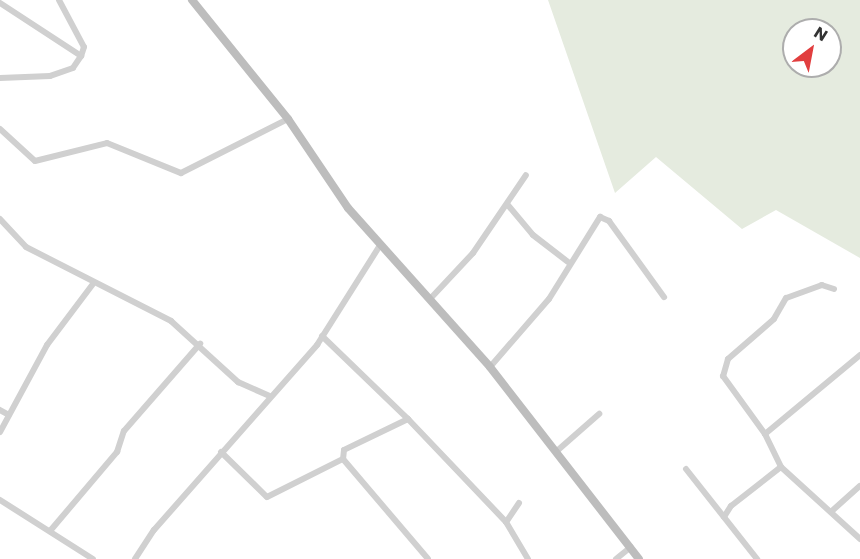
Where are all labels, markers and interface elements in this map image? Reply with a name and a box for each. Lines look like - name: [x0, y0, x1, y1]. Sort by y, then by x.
- north arrow: [782, 18, 842, 78]
- text: N: [810, 21, 832, 47]

